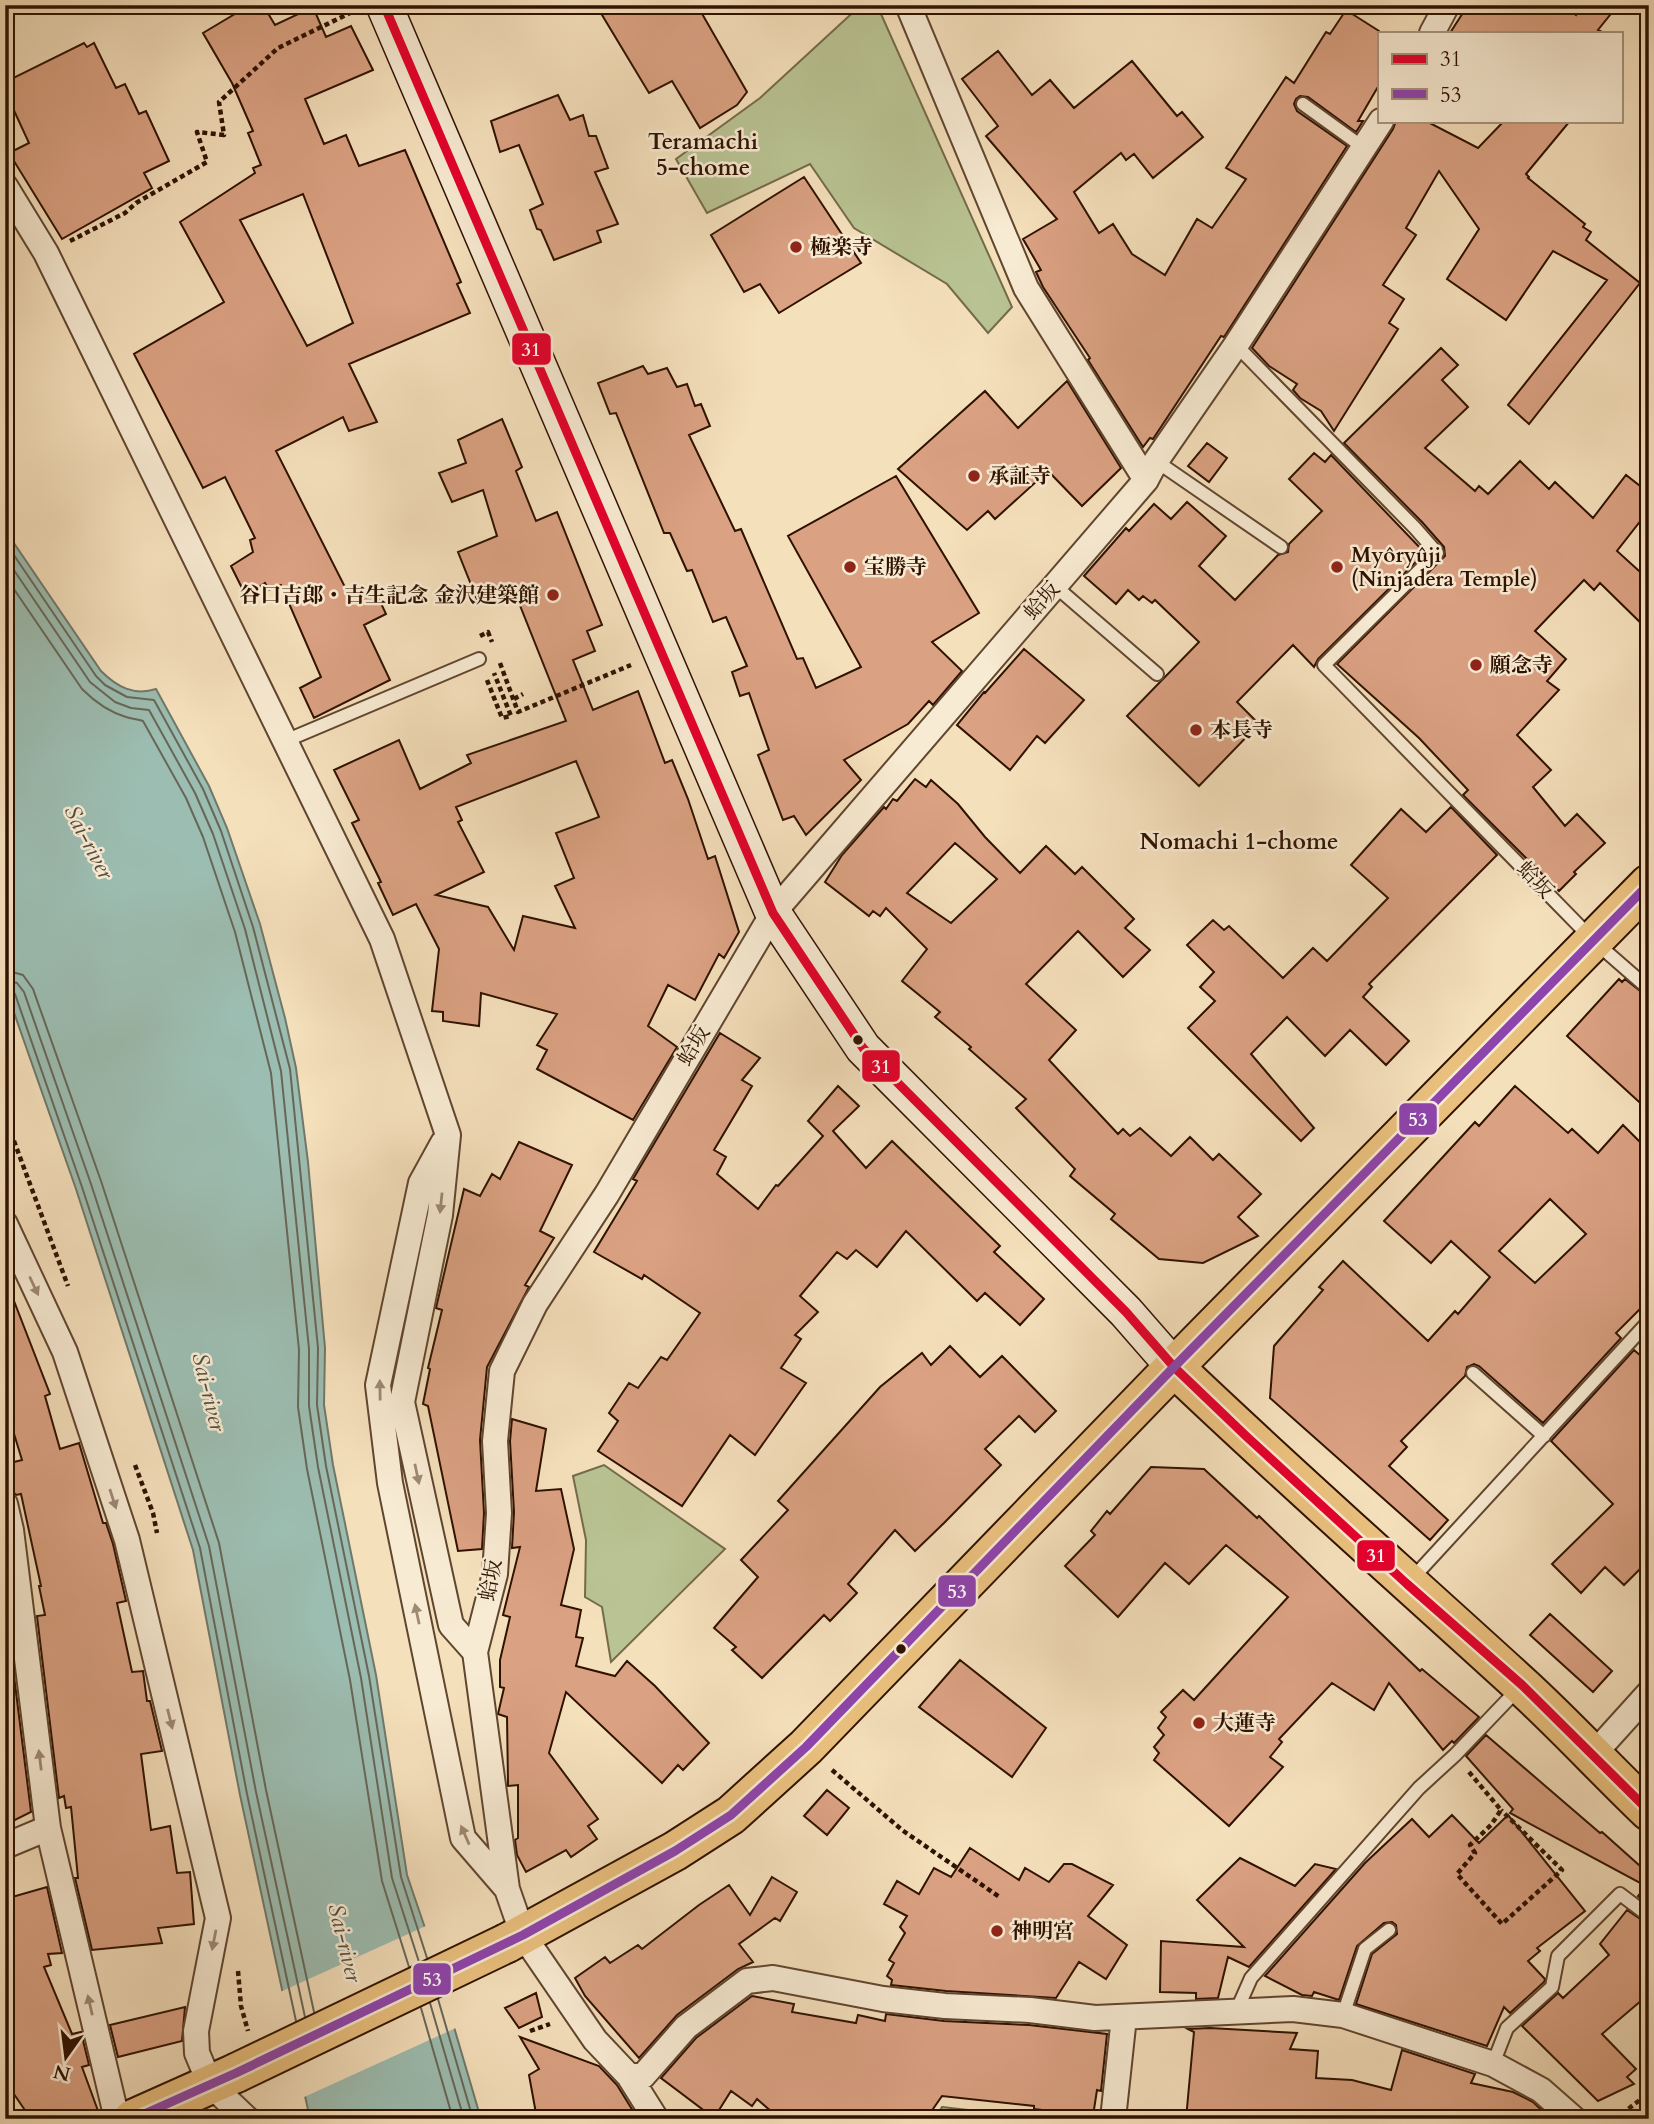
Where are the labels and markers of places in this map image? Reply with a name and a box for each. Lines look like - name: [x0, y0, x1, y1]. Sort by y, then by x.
- place label: 極楽寺: [810, 233, 873, 262]
- marker: 極楽寺: [788, 239, 804, 255]
- place label: 承証寺: [988, 462, 1051, 491]
- marker: 承証寺: [966, 468, 982, 484]
- place label: Myôryûji (Ninjadera Temple): [1351, 541, 1538, 594]
- place label: 宝勝寺: [864, 553, 927, 582]
- marker: 宝勝寺: [842, 559, 858, 575]
- marker: Myôryûji (Ninjadera Temple): [1329, 559, 1345, 575]
- place label: 谷口吉郎・吉生記念 金沢建築館: [239, 581, 539, 610]
- marker: 谷口吉郎・吉生記念 金沢建築館: [545, 587, 561, 603]
- place label: 願念寺: [1490, 651, 1553, 680]
- marker: 願念寺: [1468, 657, 1484, 673]
- place label: 本長寺: [1210, 716, 1273, 745]
- marker: 本長寺: [1188, 722, 1204, 738]
- unlabelled marker: [851, 1033, 865, 1047]
- unlabelled marker: [894, 1642, 908, 1656]
- place label: 大蓮寺: [1213, 1709, 1276, 1738]
- marker: 大蓮寺: [1191, 1715, 1207, 1731]
- place label: 神明宮: [1011, 1917, 1074, 1946]
- marker: 神明宮: [989, 1923, 1005, 1939]

